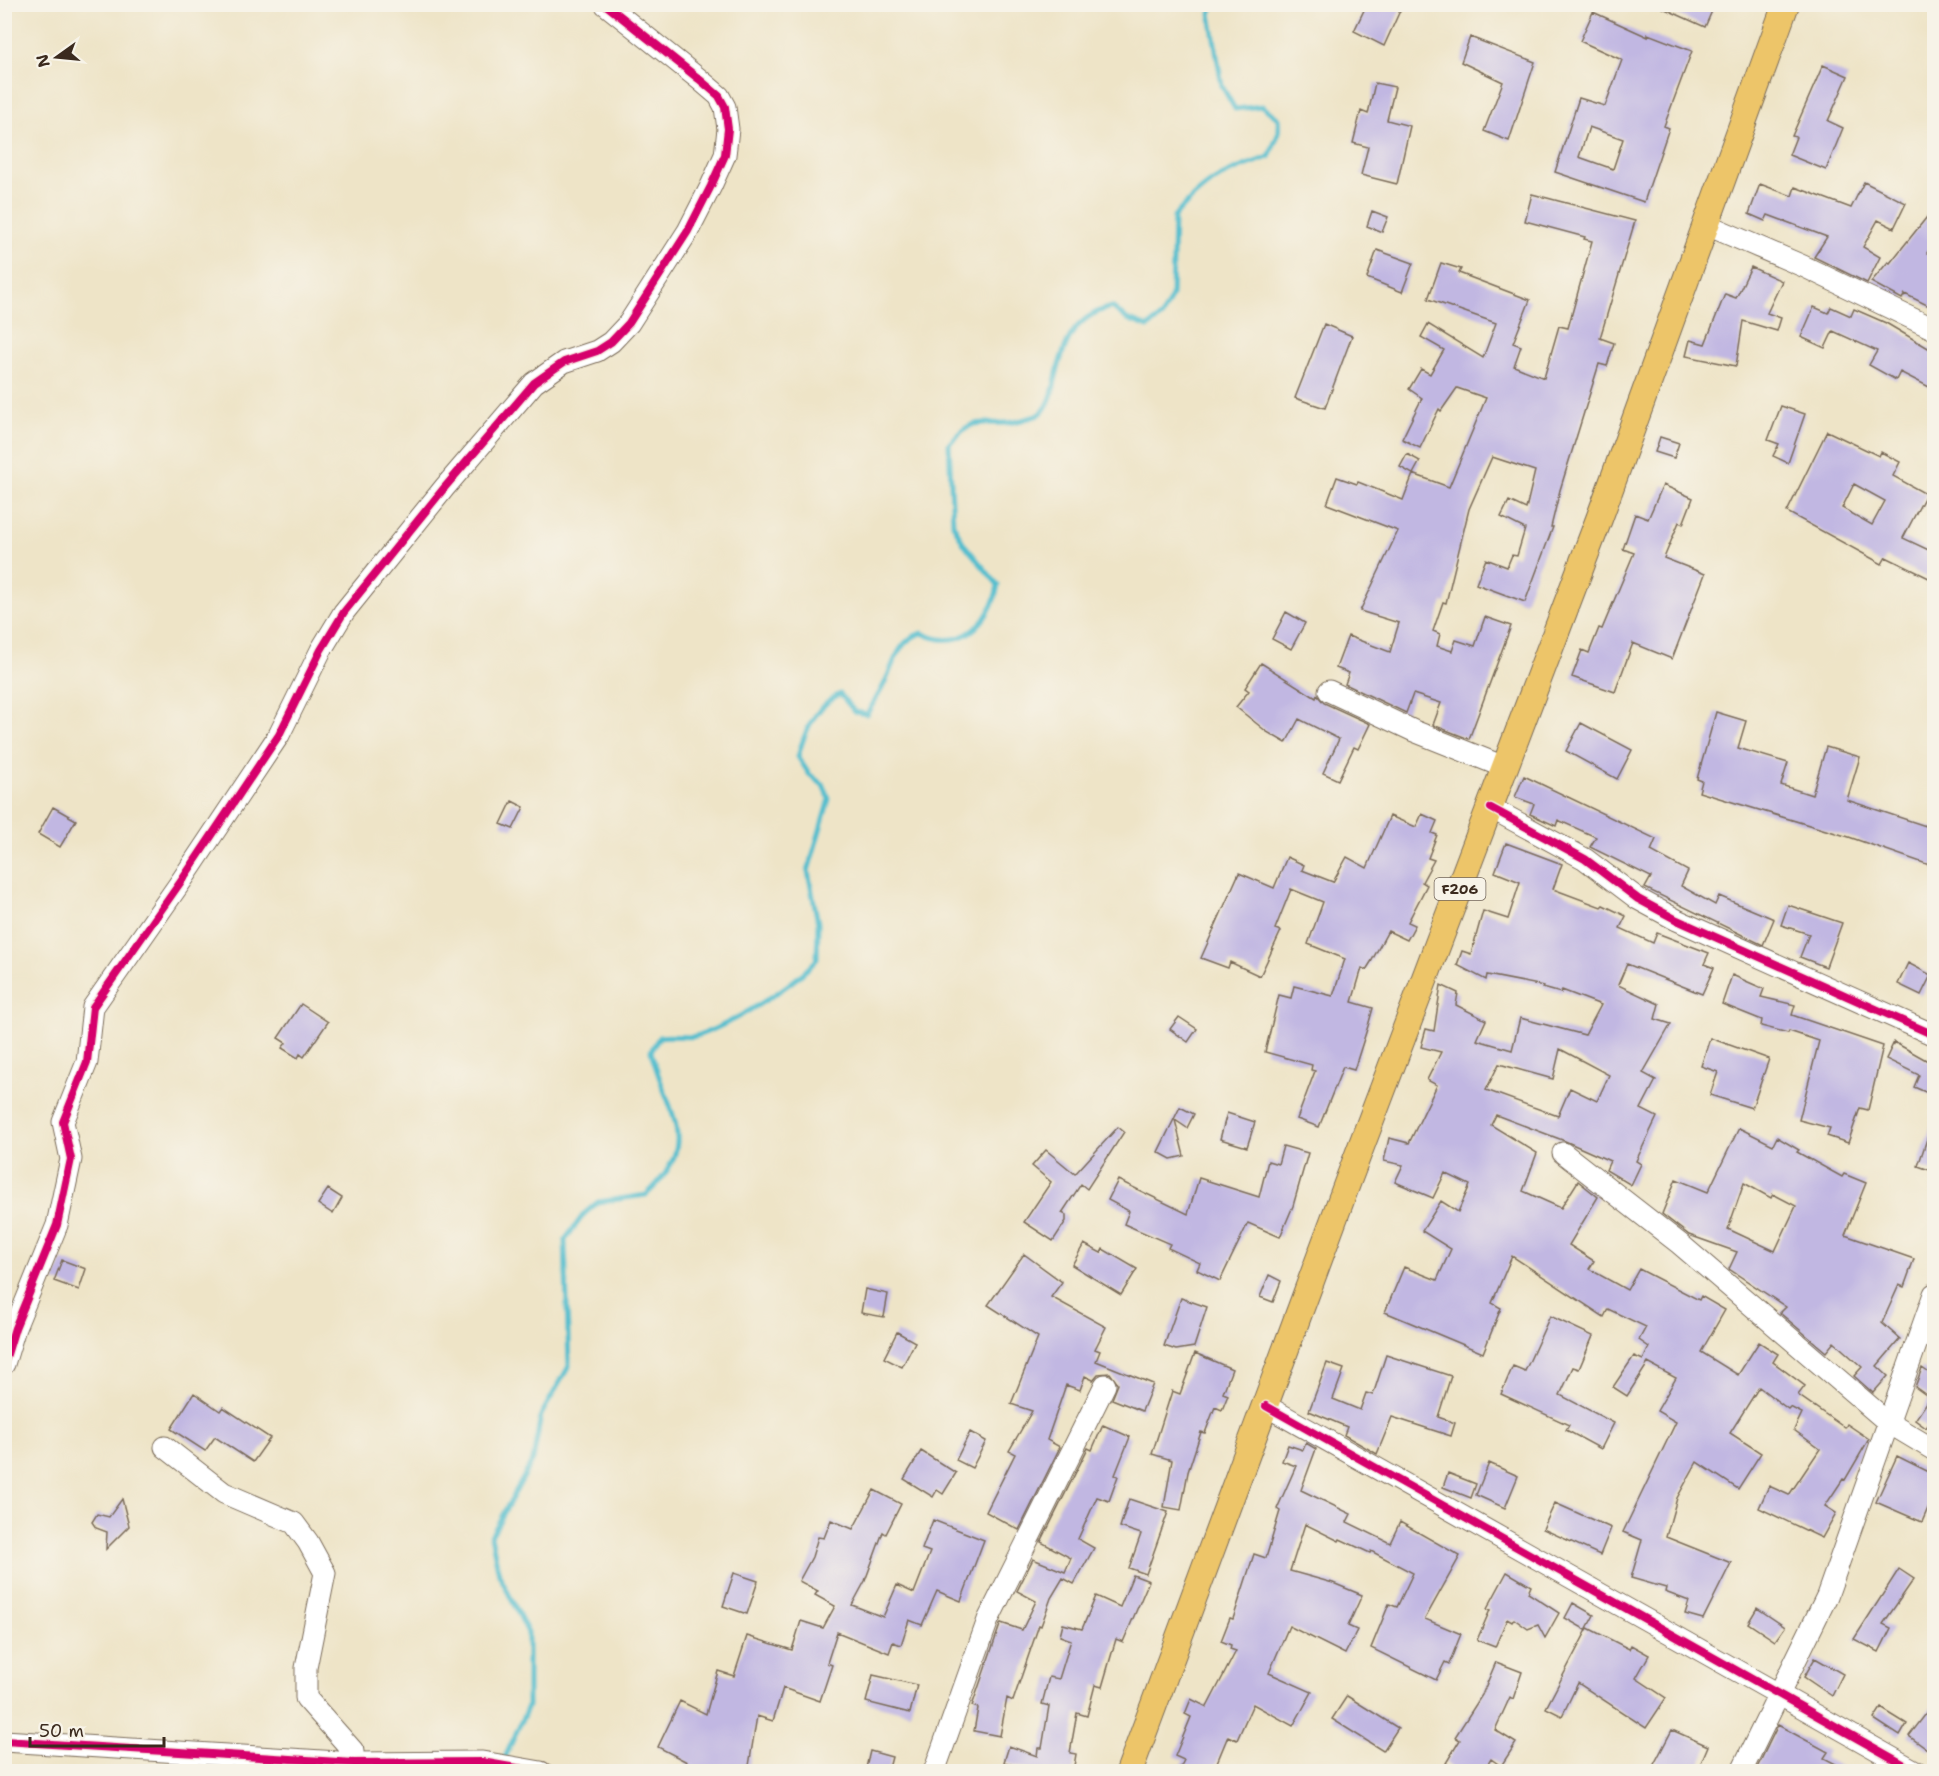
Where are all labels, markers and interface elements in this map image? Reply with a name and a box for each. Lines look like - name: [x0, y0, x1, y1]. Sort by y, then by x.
- north arrow: [27, 27, 87, 87]
- text: N: [31, 52, 55, 70]
- road number: F206: [1434, 878, 1486, 900]
- scale bar: [30, 1710, 164, 1748]
- text: 50 m: [39, 1719, 84, 1743]

